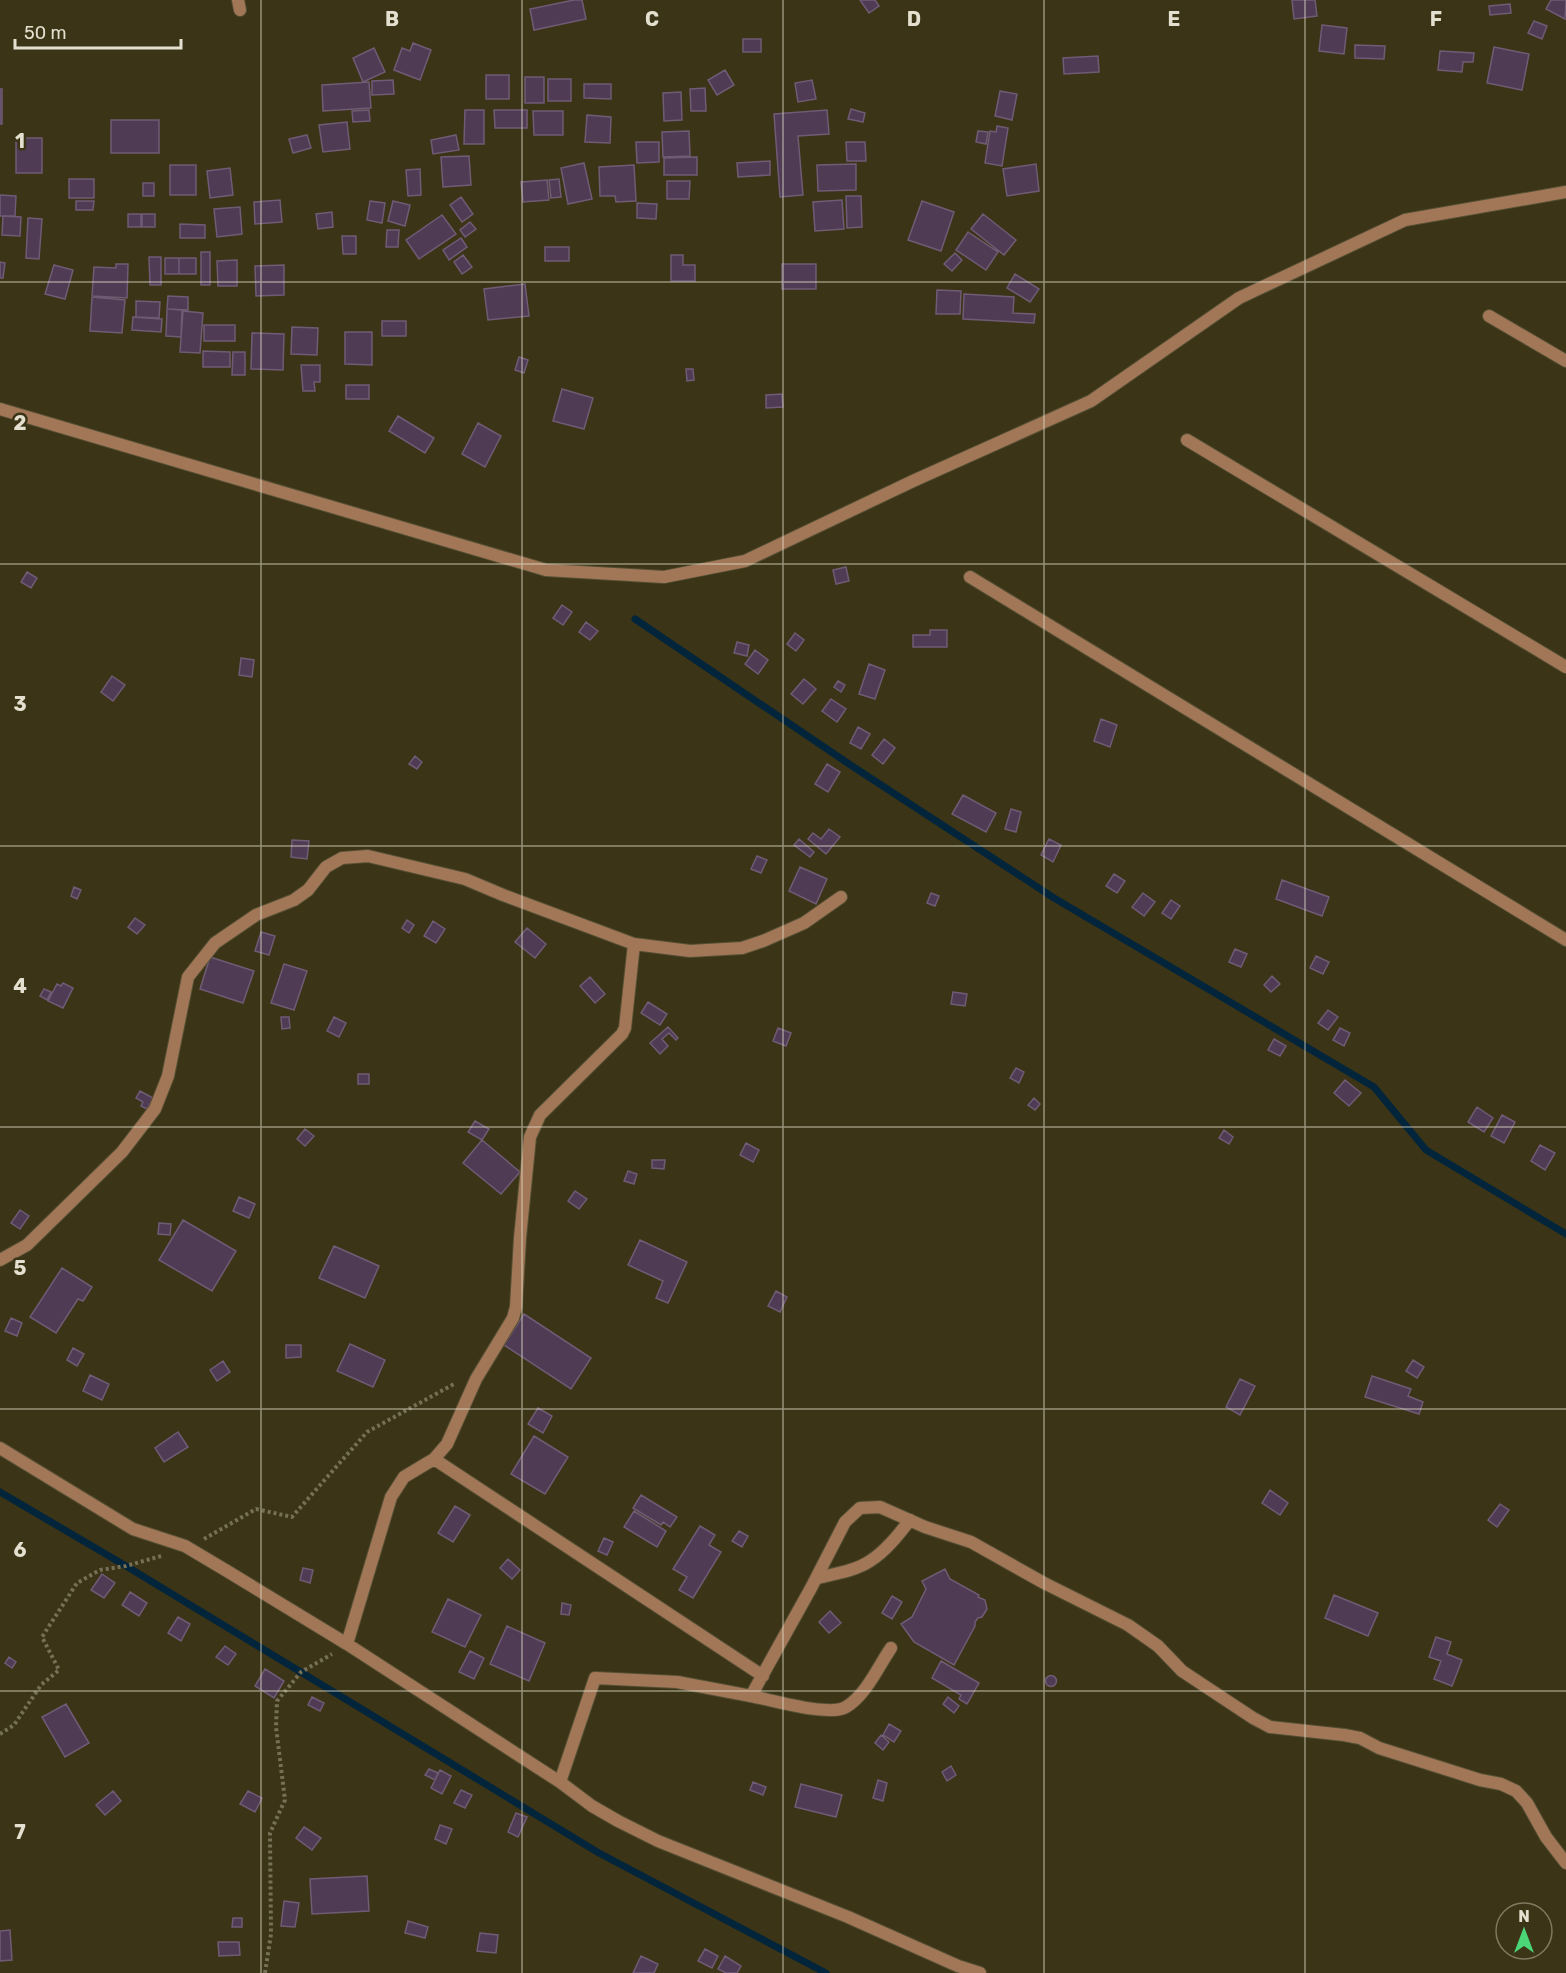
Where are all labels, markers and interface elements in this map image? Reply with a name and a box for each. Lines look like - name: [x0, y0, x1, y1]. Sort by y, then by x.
- text: B: [385, 7, 399, 31]
- text: C: [645, 7, 659, 31]
- text: D: [907, 7, 921, 31]
- text: E: [1168, 7, 1180, 31]
- text: F: [1430, 7, 1442, 31]
- scale bar: [15, 12, 182, 50]
- text: 50 m: [24, 22, 67, 44]
- text: 1: [15, 129, 25, 153]
- text: 2: [14, 411, 27, 435]
- text: 3: [13, 692, 27, 716]
- text: 4: [13, 974, 27, 998]
- text: 5: [14, 1256, 27, 1280]
- text: 6: [13, 1538, 27, 1562]
- text: 7: [14, 1820, 26, 1844]
- north arrow: [1494, 1901, 1554, 1961]
- text: N: [1518, 1907, 1530, 1926]

